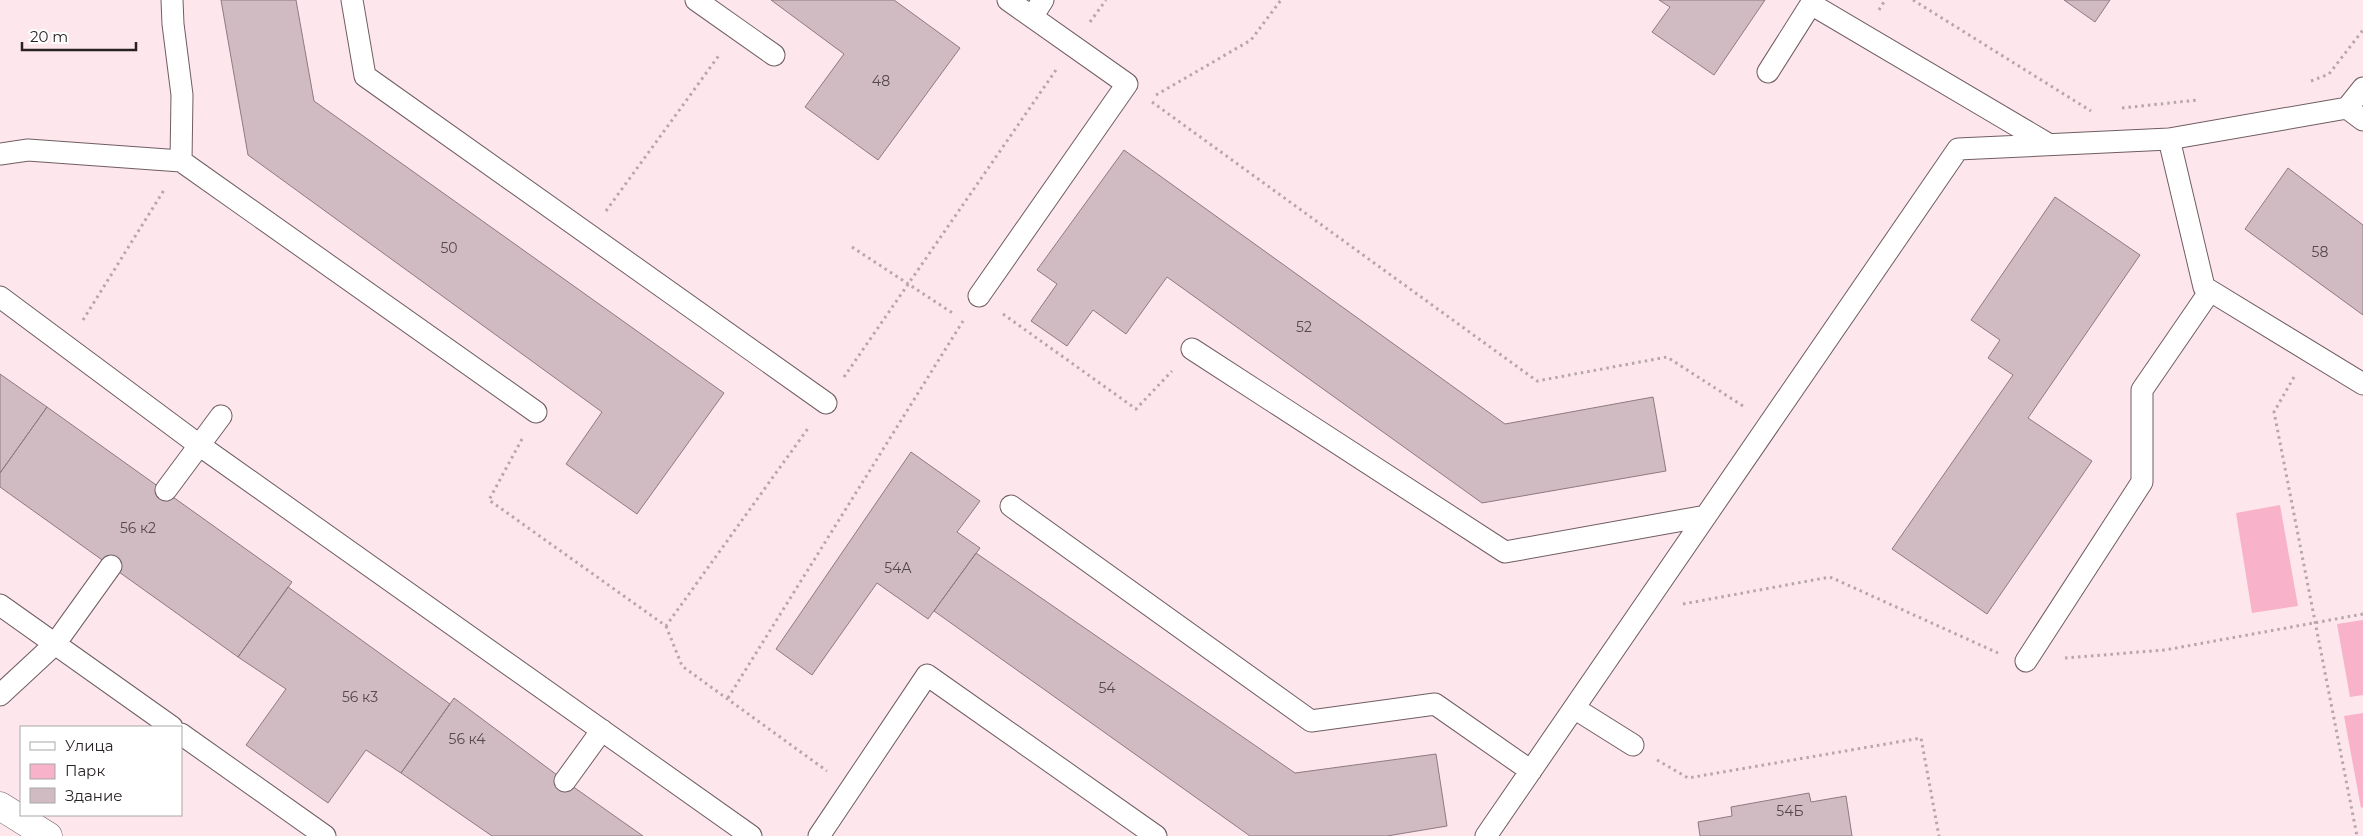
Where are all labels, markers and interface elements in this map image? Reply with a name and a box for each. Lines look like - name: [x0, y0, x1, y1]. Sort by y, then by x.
- scale bar: [22, 20, 136, 52]
- text: 20 m: [30, 27, 68, 46]
- house number: 48: [872, 72, 890, 90]
- house number: 50: [440, 239, 458, 257]
- house number: 58: [2312, 243, 2328, 261]
- house number: 52: [1296, 318, 1312, 336]
- house number: 56 к2: [120, 519, 156, 537]
- house number: 54А: [884, 559, 912, 577]
- house number: 54: [1098, 679, 1116, 697]
- house number: 56 к3: [342, 688, 378, 706]
- legend: [20, 726, 182, 816]
- house number: 56 к4: [448, 730, 486, 748]
- text: Улица: [65, 736, 113, 755]
- text: Парк: [65, 761, 105, 780]
- text: Здание: [65, 786, 123, 805]
- house number: 54Б: [1776, 802, 1804, 820]

